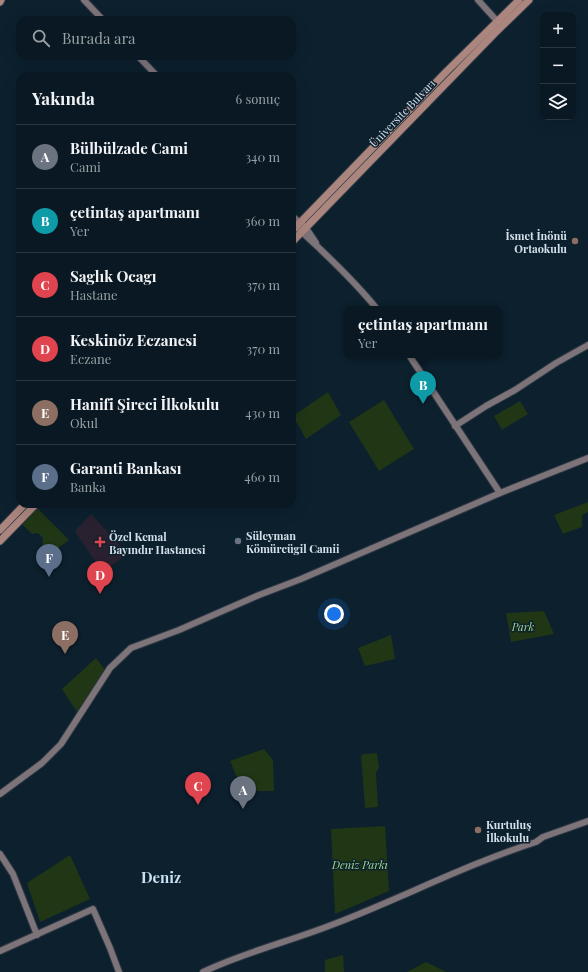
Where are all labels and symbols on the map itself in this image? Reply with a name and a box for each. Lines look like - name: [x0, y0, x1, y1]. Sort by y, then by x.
- street label: Üniversite Bulvarı: [366, 76, 438, 150]
- place label: İsmet İnönü Ortaokulu: [505, 228, 567, 256]
- marker: İsmet İnönü Ortaokulu: [570, 236, 580, 246]
- pin: B: [410, 371, 436, 404]
- place label: Süleyman Kömürcügil Camii: [246, 528, 340, 556]
- place label: Özel Kemal Bayındır Hastanesi: [109, 529, 206, 557]
- marker: Özel Kemal Bayındır Hastanesi: [94, 536, 106, 548]
- marker: Süleyman Kömürcügil Camii: [233, 536, 243, 546]
- pin: F: [36, 544, 62, 577]
- pin: D: [87, 561, 113, 594]
- your location: [324, 604, 344, 624]
- park label: Park: [511, 619, 535, 634]
- pin: E: [52, 621, 78, 654]
- pin: C: [185, 772, 211, 805]
- pin: A: [230, 776, 256, 809]
- place label: Kurtuluş İlkokulu: [486, 817, 531, 845]
- marker: Kurtuluş İlkokulu: [473, 825, 483, 835]
- park label: Deniz Parkı: [331, 857, 388, 872]
- district label: Deniz: [141, 867, 181, 887]

